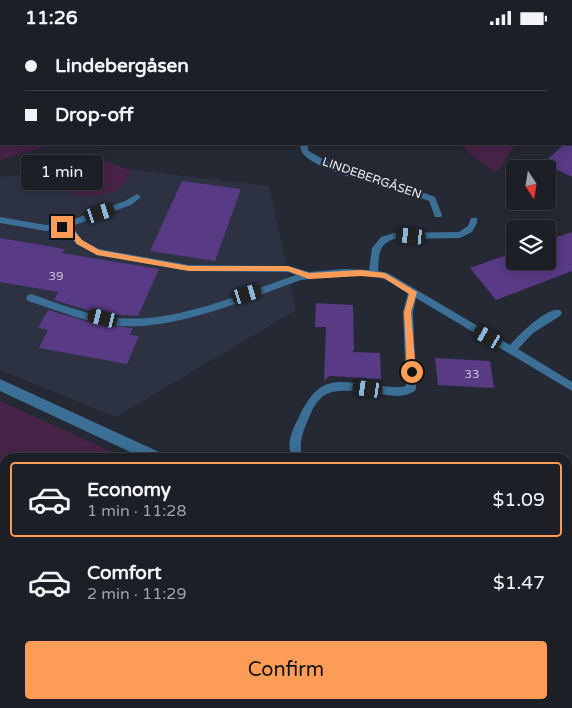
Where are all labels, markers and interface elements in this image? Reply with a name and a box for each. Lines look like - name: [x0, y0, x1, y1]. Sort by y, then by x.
- text: 11:26: [25, 7, 78, 29]
- text: Lindebergåsen: [55, 55, 189, 77]
- text: Drop-off: [55, 104, 134, 126]
- street label: LINDEBERGÅSEN: [321, 154, 423, 202]
- callout: 1 min: [21, 155, 103, 189]
- north arrow: [506, 160, 556, 210]
- map controls: [506, 160, 556, 270]
- text: 1 min: [41, 162, 83, 182]
- car: [83, 201, 116, 225]
- route end: [51, 216, 73, 238]
- button: layers: [506, 220, 556, 270]
- car: [395, 227, 426, 245]
- house number: 39: [48, 269, 64, 283]
- car: [230, 282, 263, 306]
- car: [86, 307, 119, 329]
- car: [471, 323, 504, 351]
- route start: [401, 361, 423, 383]
- house number: 33: [464, 367, 480, 381]
- car: [352, 379, 383, 399]
- icon: car: [27, 477, 72, 522]
- text: Economy: [87, 479, 171, 501]
- text: $1.09: [493, 489, 545, 511]
- text: 1 min · 11:28: [87, 501, 186, 521]
- icon: car: [27, 560, 72, 605]
- text: Comfort: [87, 562, 161, 584]
- text: $1.47: [493, 572, 545, 594]
- text: 2 min · 11:29: [87, 584, 186, 604]
- button: Confirm: [25, 641, 547, 699]

